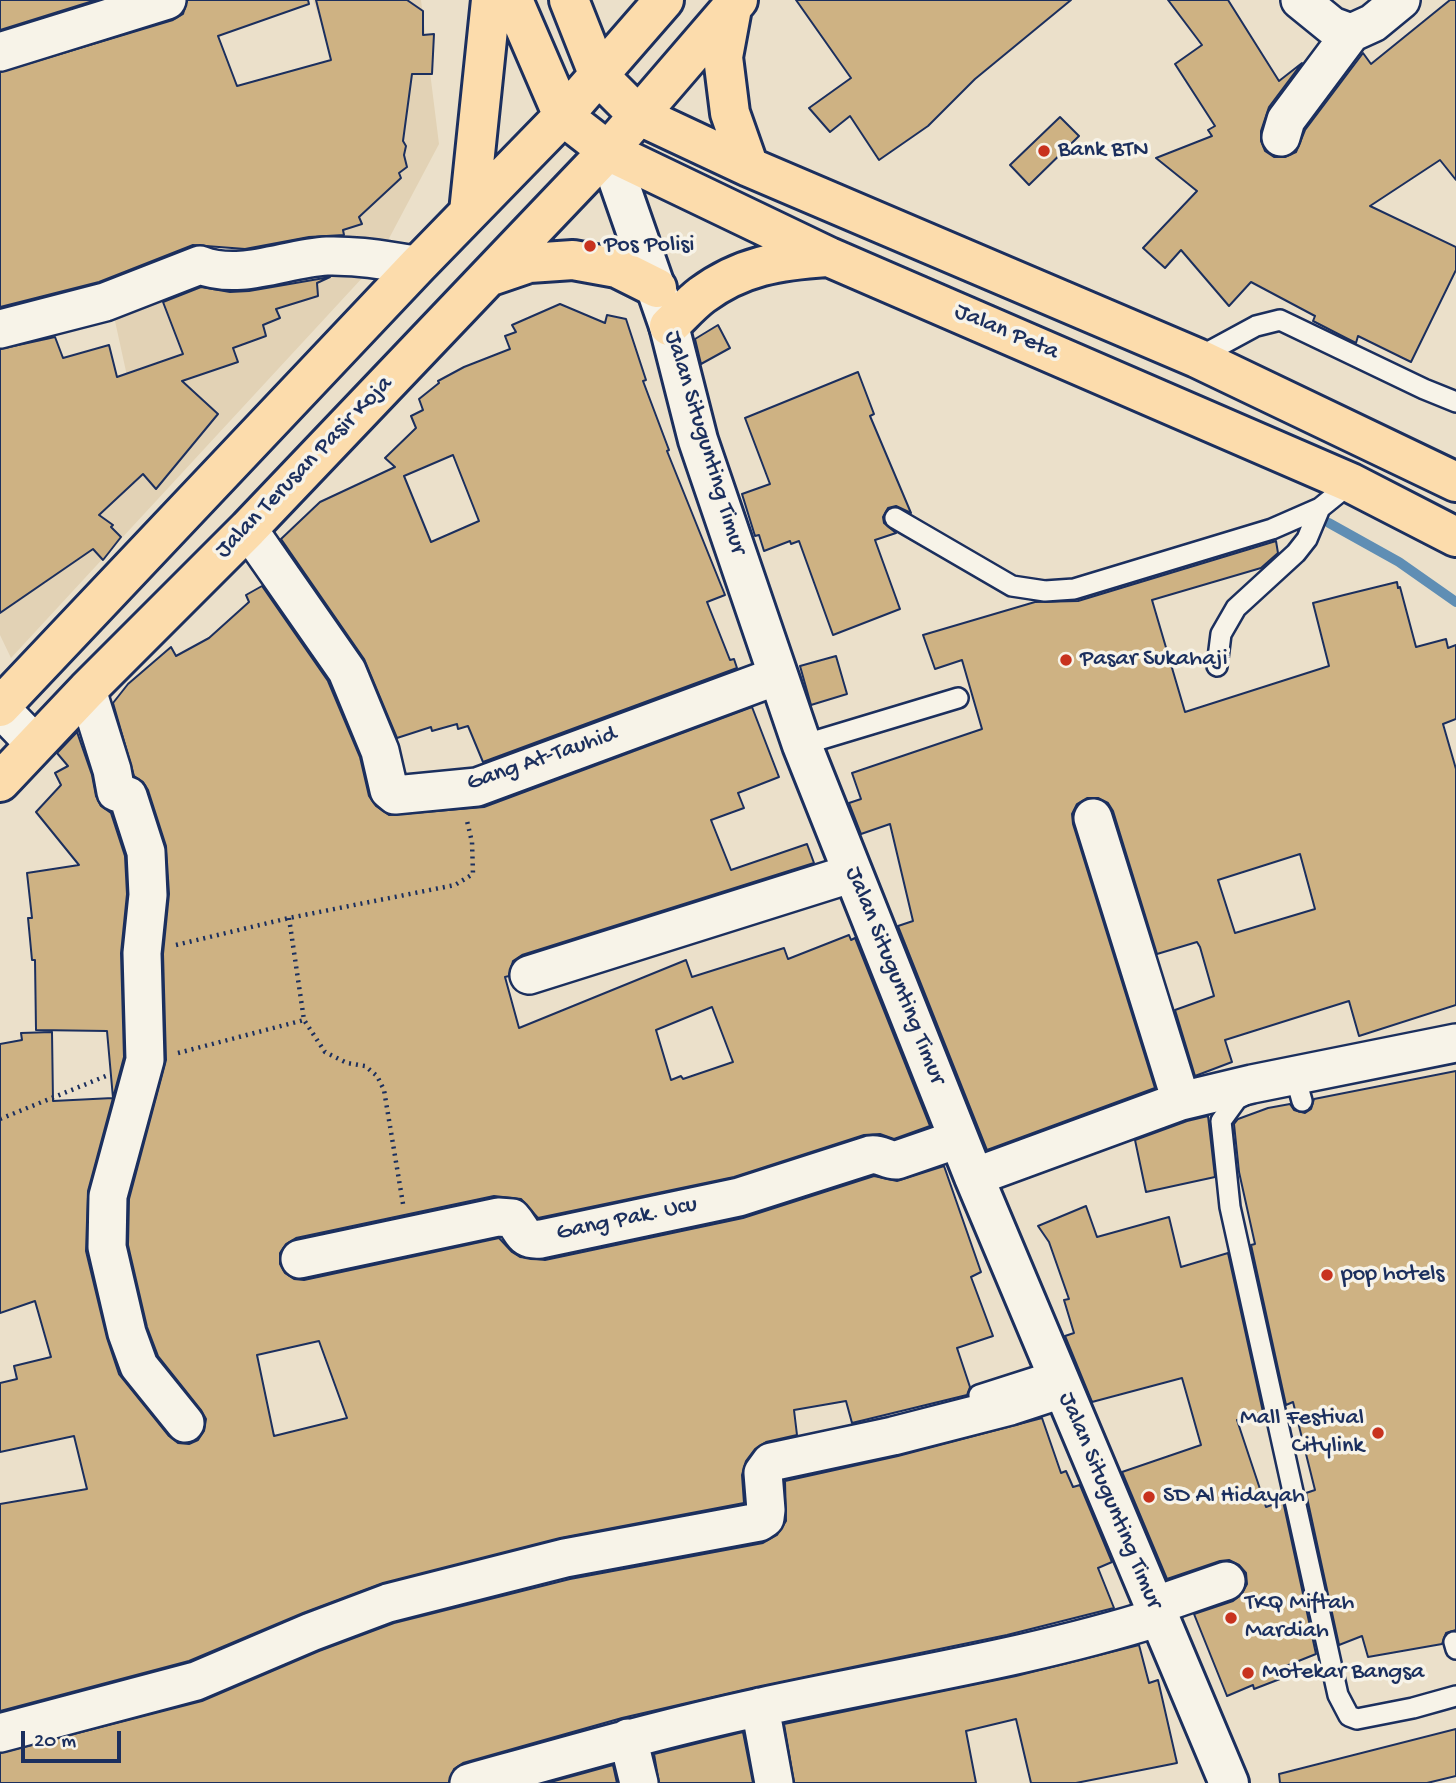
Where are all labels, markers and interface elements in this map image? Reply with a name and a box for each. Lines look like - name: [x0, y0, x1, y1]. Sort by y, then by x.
- place label: Bank BTN: [1058, 137, 1149, 165]
- marker: Bank BTN: [1036, 143, 1052, 159]
- place label: Pos Polisi: [604, 232, 694, 260]
- marker: Pos Polisi: [582, 238, 598, 254]
- street label: Jalan Peta: [950, 298, 1062, 368]
- street label: Jalan Situgunting Timur: [656, 328, 752, 558]
- street label: Jalan Terusan Pasir Koja: [210, 371, 400, 565]
- place label: Pasar Sukahaji: [1080, 646, 1228, 674]
- marker: Pasar Sukahaji: [1058, 652, 1074, 668]
- street label: Gang At-Tauhid: [463, 721, 621, 799]
- street label: Jalan Situgunting Timur: [837, 863, 951, 1089]
- street label: Gang Pak. Ucu: [554, 1191, 700, 1249]
- place label: pop hotels: [1341, 1261, 1444, 1289]
- marker: pop hotels: [1319, 1267, 1335, 1283]
- street label: Jalan Situgunting Timur: [1050, 1388, 1168, 1614]
- place label: Mall Festival Citylink: [1240, 1405, 1364, 1461]
- marker: Mall Festival Citylink: [1370, 1425, 1386, 1441]
- place label: SD Al Hidayah: [1163, 1483, 1305, 1511]
- marker: SD Al Hidayah: [1141, 1489, 1157, 1505]
- place label: TKQ Miftah Mardiah: [1245, 1590, 1354, 1646]
- marker: TKQ Miftah Mardiah: [1223, 1610, 1239, 1626]
- place label: Motekar Bangsa: [1262, 1659, 1424, 1687]
- marker: Motekar Bangsa: [1240, 1665, 1256, 1681]
- scale bar: [24, 1716, 124, 1760]
- text: 20 m: [34, 1730, 76, 1755]

